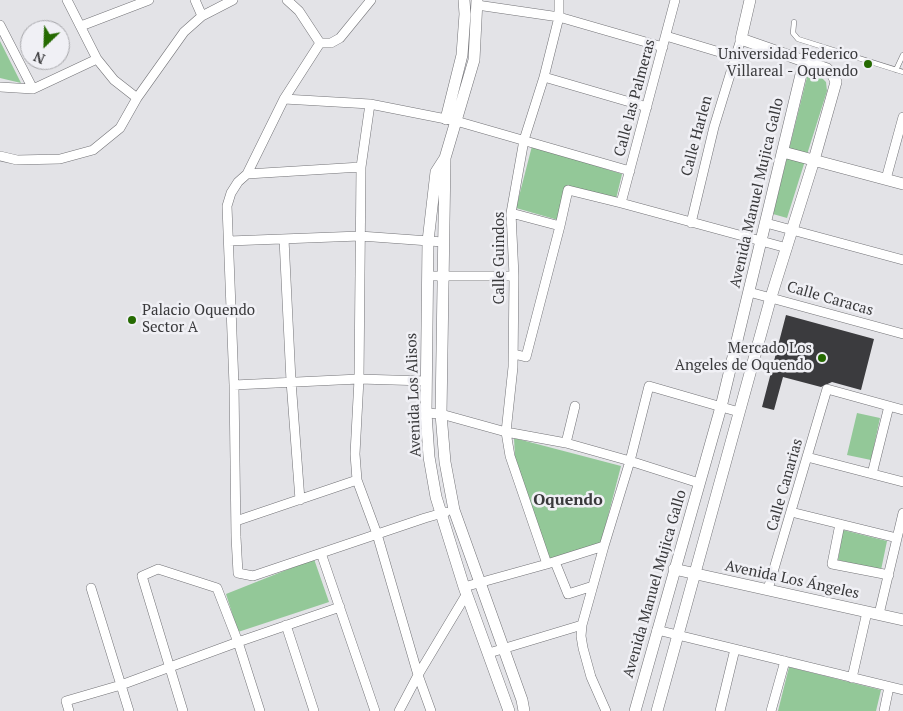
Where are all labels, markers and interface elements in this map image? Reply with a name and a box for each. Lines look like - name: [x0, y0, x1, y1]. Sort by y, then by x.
- north arrow: [20, 20, 70, 70]
- street label: Calle las Palmeras: [611, 37, 659, 159]
- place label: Universidad Federico Villareal - Oquendo: [718, 46, 858, 81]
- text: N: [30, 47, 48, 69]
- marker: Universidad Federico Villareal - Oquendo: [862, 58, 874, 70]
- street label: Calle Harlen: [678, 94, 716, 178]
- street label: Avenida Manuel Mujica Gallo: [726, 96, 788, 290]
- street label: Calle Guindos: [491, 212, 509, 304]
- street label: Calle Caracas: [785, 278, 875, 320]
- place label: Palacio Oquendo Sector A: [142, 302, 255, 337]
- marker: Palacio Oquendo Sector A: [126, 314, 138, 326]
- street label: Avenida Los Alisos: [403, 333, 425, 457]
- place label: Mercado Los Angeles de Oquendo: [675, 340, 812, 375]
- marker: Mercado Los Angeles de Oquendo: [816, 352, 828, 364]
- street label: Calle Canarias: [763, 437, 807, 533]
- street label: Avenida Manuel Mujica Gallo: [620, 488, 690, 680]
- district label: Oquendo: [533, 490, 603, 510]
- street label: Avenida Los Ángeles: [723, 557, 861, 603]

